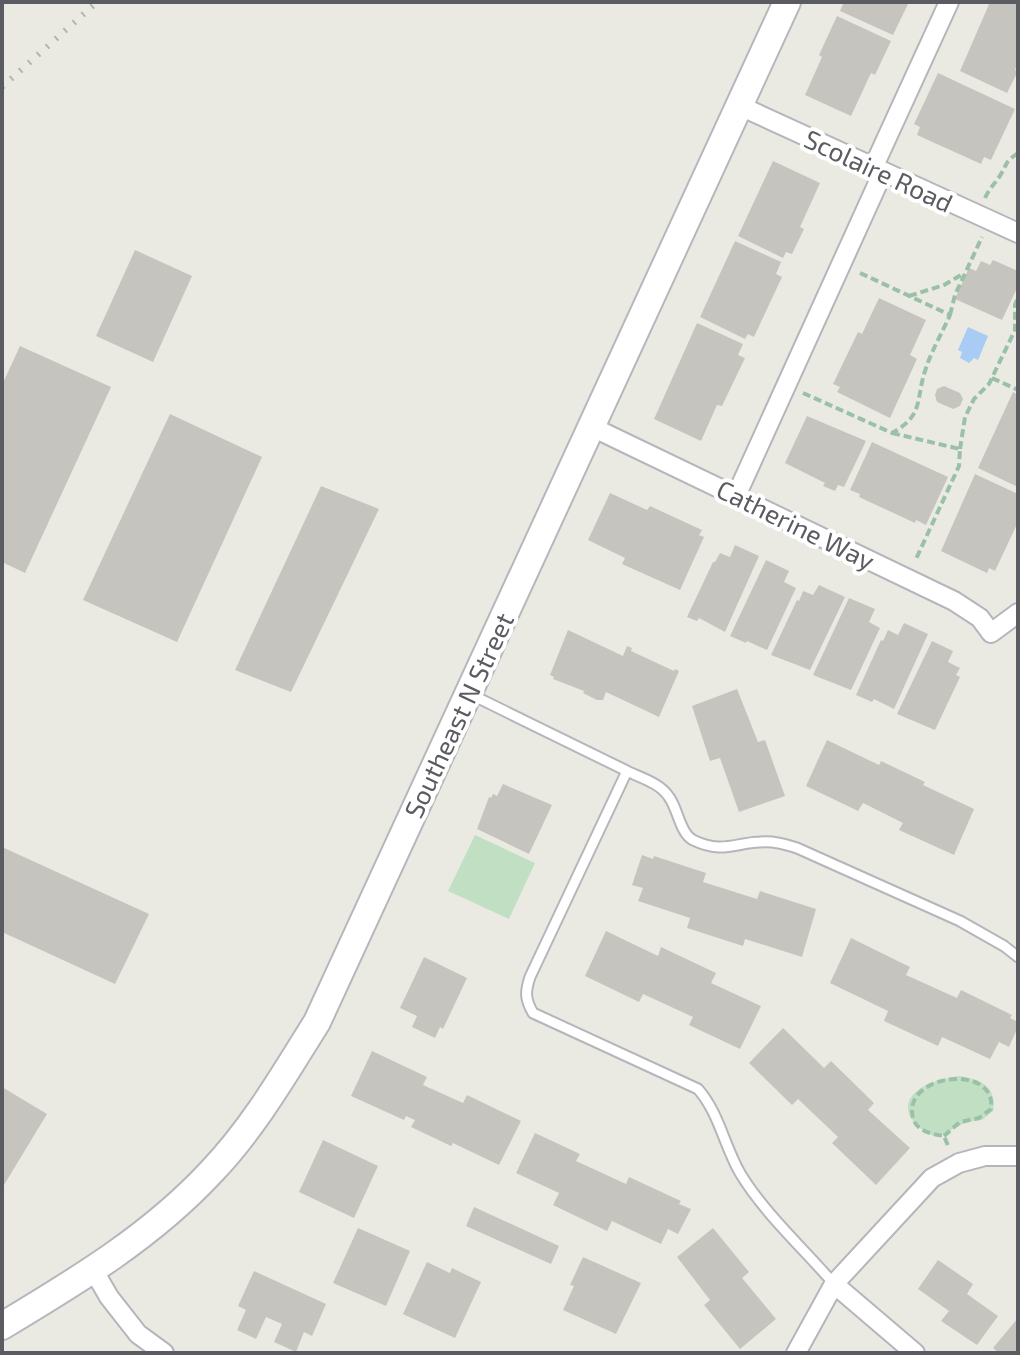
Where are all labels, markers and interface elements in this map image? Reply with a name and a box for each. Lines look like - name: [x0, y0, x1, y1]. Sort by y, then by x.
- street label: Scolaire Road: [800, 122, 958, 218]
- street label: Catherine Way: [712, 472, 880, 576]
- street label: Southeast N Street: [397, 607, 519, 822]

